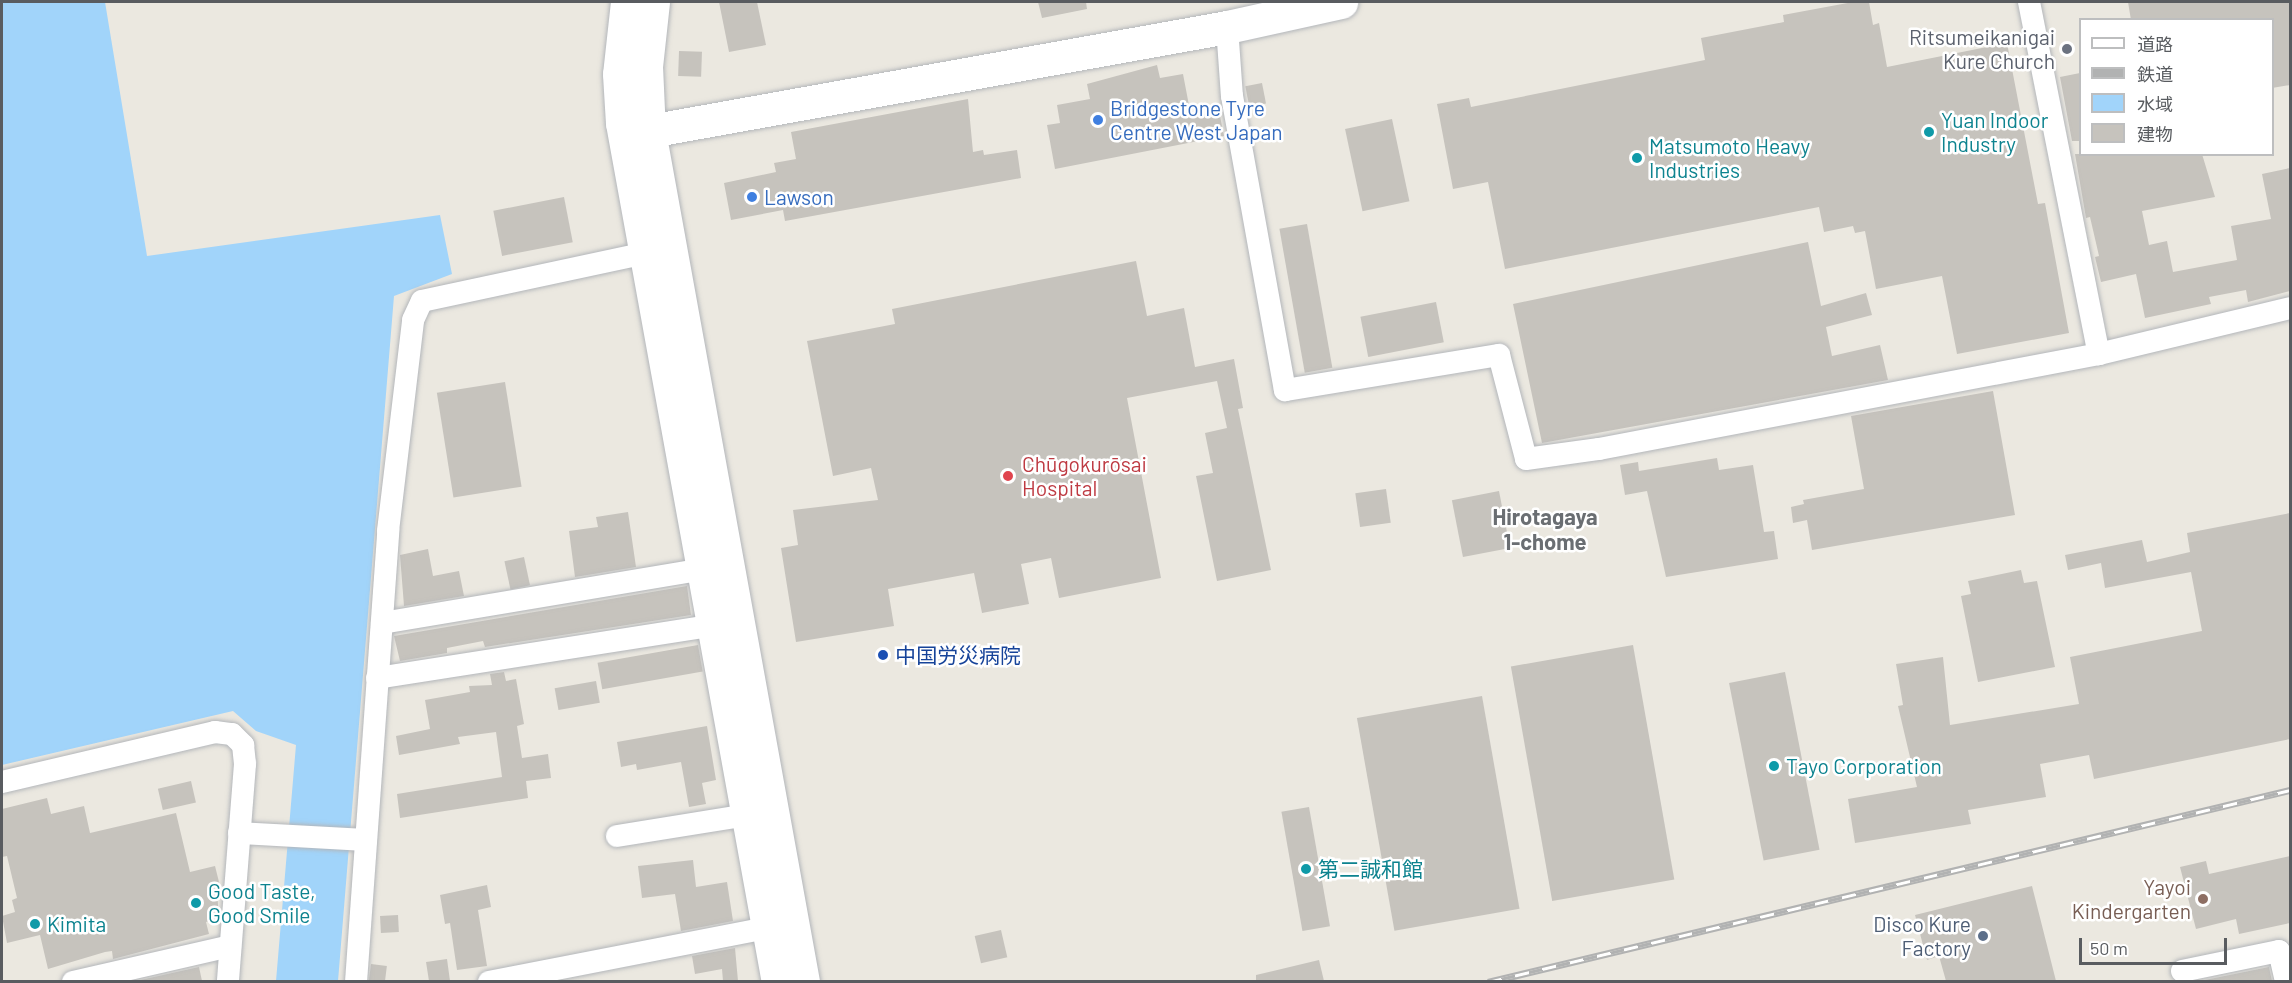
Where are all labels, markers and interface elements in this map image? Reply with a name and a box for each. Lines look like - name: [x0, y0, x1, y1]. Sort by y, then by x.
- legend: [2079, 18, 2274, 156]
- place label: Ritsumeikanigai Kure Church: [1909, 24, 2055, 74]
- text: 道路: [2137, 33, 2173, 55]
- marker: Ritsumeikanigai Kure Church: [2060, 42, 2074, 56]
- text: 鉄道: [2137, 63, 2173, 85]
- text: 水域: [2137, 93, 2173, 115]
- place label: Bridgestone Tyre Centre West Japan: [1110, 95, 1283, 145]
- place label: Yuan Indoor Industry: [1941, 107, 2048, 157]
- marker: Bridgestone Tyre Centre West Japan: [1091, 113, 1105, 127]
- text: 建物: [2137, 123, 2173, 145]
- marker: Yuan Indoor Industry: [1922, 125, 1936, 139]
- place label: Matsumoto Heavy Industries: [1649, 133, 1810, 183]
- marker: Matsumoto Heavy Industries: [1630, 151, 1644, 165]
- place label: Lawson: [764, 184, 834, 210]
- marker: Lawson: [745, 190, 759, 204]
- place label: Chūgokurōsai Hospital: [1022, 451, 1147, 501]
- marker: Chūgokurōsai Hospital: [999, 467, 1017, 485]
- district label: Hirotagaya 1-chome: [1492, 503, 1598, 554]
- place label: 中国労災病院: [895, 642, 1021, 668]
- marker: 中国労災病院: [876, 648, 890, 662]
- place label: Tayo Corporation: [1786, 753, 1942, 779]
- marker: Tayo Corporation: [1767, 759, 1781, 773]
- place label: 第二誠和館: [1318, 856, 1423, 882]
- marker: 第二誠和館: [1299, 862, 1313, 876]
- place label: Yayoi Kindergarten: [2072, 874, 2191, 924]
- place label: Good Taste, Good Smile: [208, 878, 315, 928]
- marker: Yayoi Kindergarten: [2196, 892, 2210, 906]
- marker: Good Taste, Good Smile: [189, 896, 203, 910]
- place label: Kimita: [47, 911, 106, 937]
- place label: Disco Kure Factory: [1873, 911, 1971, 961]
- marker: Kimita: [28, 917, 42, 931]
- scale bar: [2082, 926, 2230, 964]
- marker: Disco Kure Factory: [1976, 929, 1990, 943]
- text: 50 m: [2090, 937, 2128, 959]

